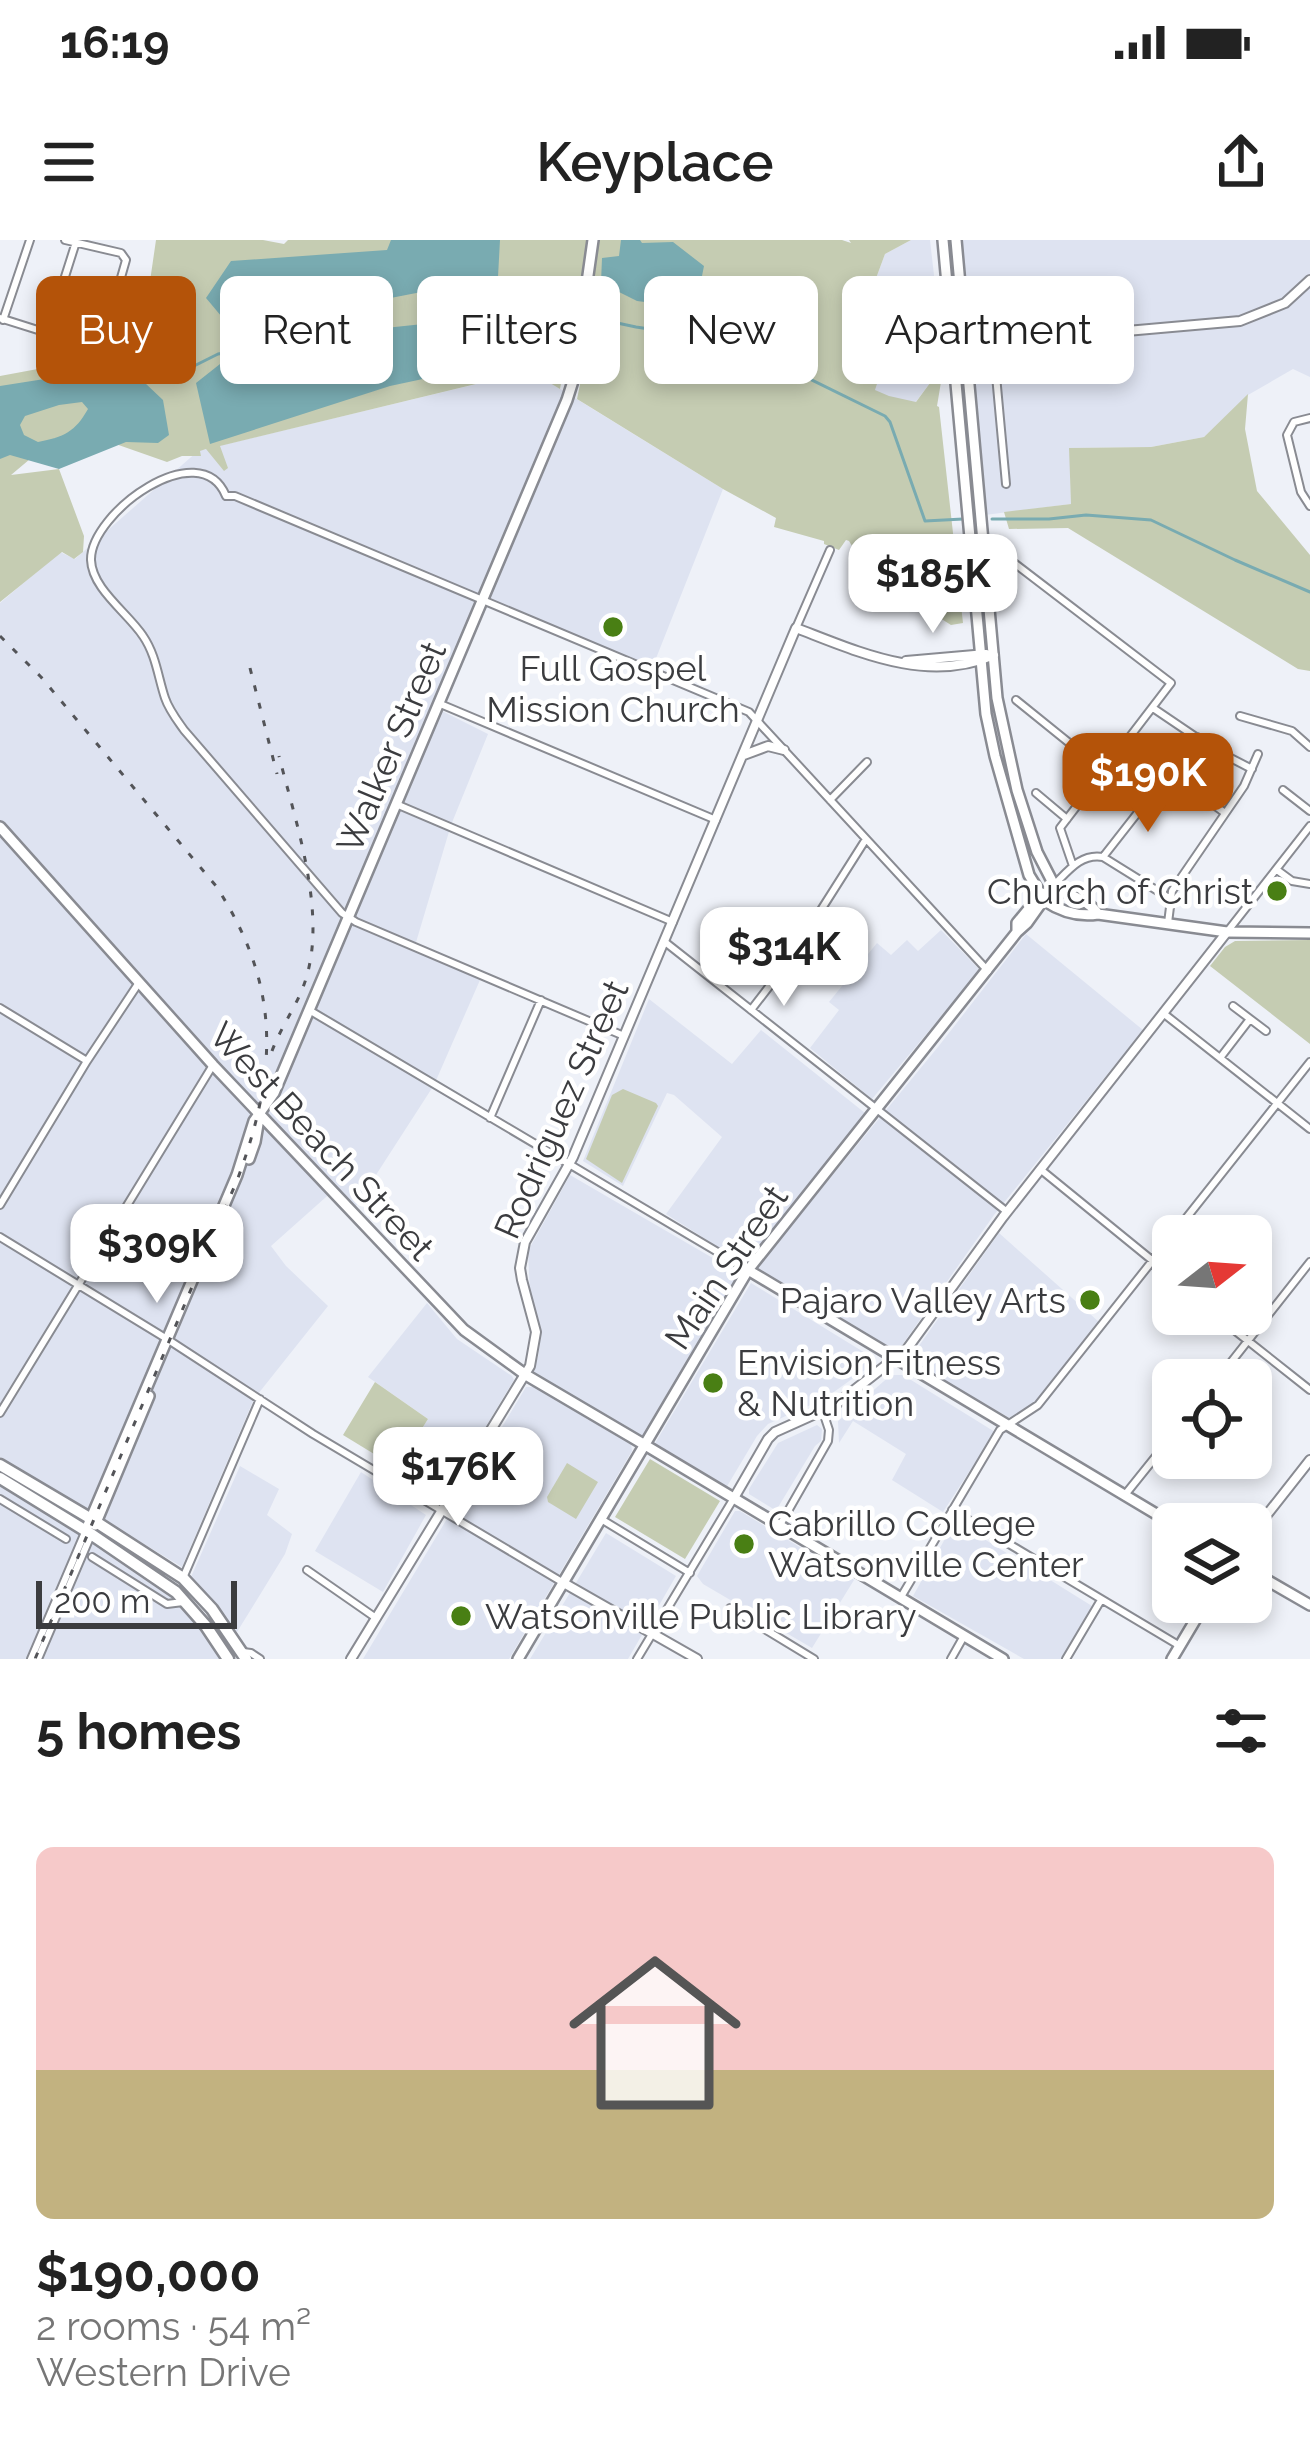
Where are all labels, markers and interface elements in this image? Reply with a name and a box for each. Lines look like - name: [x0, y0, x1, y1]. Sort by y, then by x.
- text: 16:19: [60, 16, 169, 69]
- icon: menu: [36, 129, 102, 195]
- icon: share: [1208, 129, 1274, 195]
- text: Keyplace: [536, 130, 774, 194]
- chip: Buy: [36, 276, 196, 384]
- chip: Rent: [220, 276, 393, 384]
- chip: Filters: [417, 276, 620, 384]
- chip: New: [644, 276, 818, 384]
- chip: Apartment: [842, 276, 1134, 384]
- pin: $185K: [849, 534, 1017, 636]
- text: $185K: [875, 550, 991, 596]
- marker: Full Gospel Mission Church: [600, 614, 626, 640]
- street label: Walker Street: [328, 635, 454, 859]
- place label: Full Gospel Mission Church: [486, 647, 740, 730]
- pin: $190K: [1064, 733, 1232, 835]
- text: $190K: [1089, 749, 1207, 795]
- place label: Church of Christ: [987, 870, 1253, 912]
- marker: Church of Christ: [1264, 878, 1290, 904]
- pin: $314K: [700, 907, 868, 1009]
- text: $314K: [727, 923, 841, 969]
- street label: Rodriguez Street: [485, 973, 637, 1245]
- street label: West Beach Street: [201, 1014, 443, 1268]
- street label: Main Street: [656, 1177, 796, 1357]
- pin: $309K: [73, 1204, 241, 1306]
- north arrow: [1152, 1215, 1272, 1335]
- map controls: [1152, 1215, 1272, 1623]
- text: $309K: [97, 1220, 217, 1266]
- place label: Pajaro Valley Arts: [780, 1279, 1066, 1321]
- marker: Pajaro Valley Arts: [1077, 1287, 1103, 1313]
- place label: Envision Fitness & Nutrition: [737, 1341, 1001, 1424]
- button: locate: [1152, 1359, 1272, 1479]
- marker: Envision Fitness & Nutrition: [700, 1370, 726, 1396]
- pin: $176K: [374, 1427, 542, 1529]
- text: $176K: [400, 1443, 516, 1489]
- place label: Cabrillo College Watsonville Center: [768, 1502, 1084, 1585]
- button: layers: [1152, 1503, 1272, 1623]
- marker: Cabrillo College Watsonville Center: [731, 1531, 757, 1557]
- scale bar: [36, 1575, 237, 1628]
- text: 200 m: [54, 1582, 150, 1621]
- place label: Watsonville Public Library: [485, 1595, 917, 1637]
- marker: Watsonville Public Library: [448, 1603, 474, 1629]
- icon: filters: [1208, 1698, 1274, 1764]
- text: 5 homes: [36, 1701, 241, 1761]
- icon: home: [547, 1925, 763, 2141]
- text: $190,000: [36, 2243, 261, 2303]
- text: 2 rooms · 54 m²: [36, 2303, 311, 2349]
- text: Western Drive: [36, 2349, 291, 2395]

